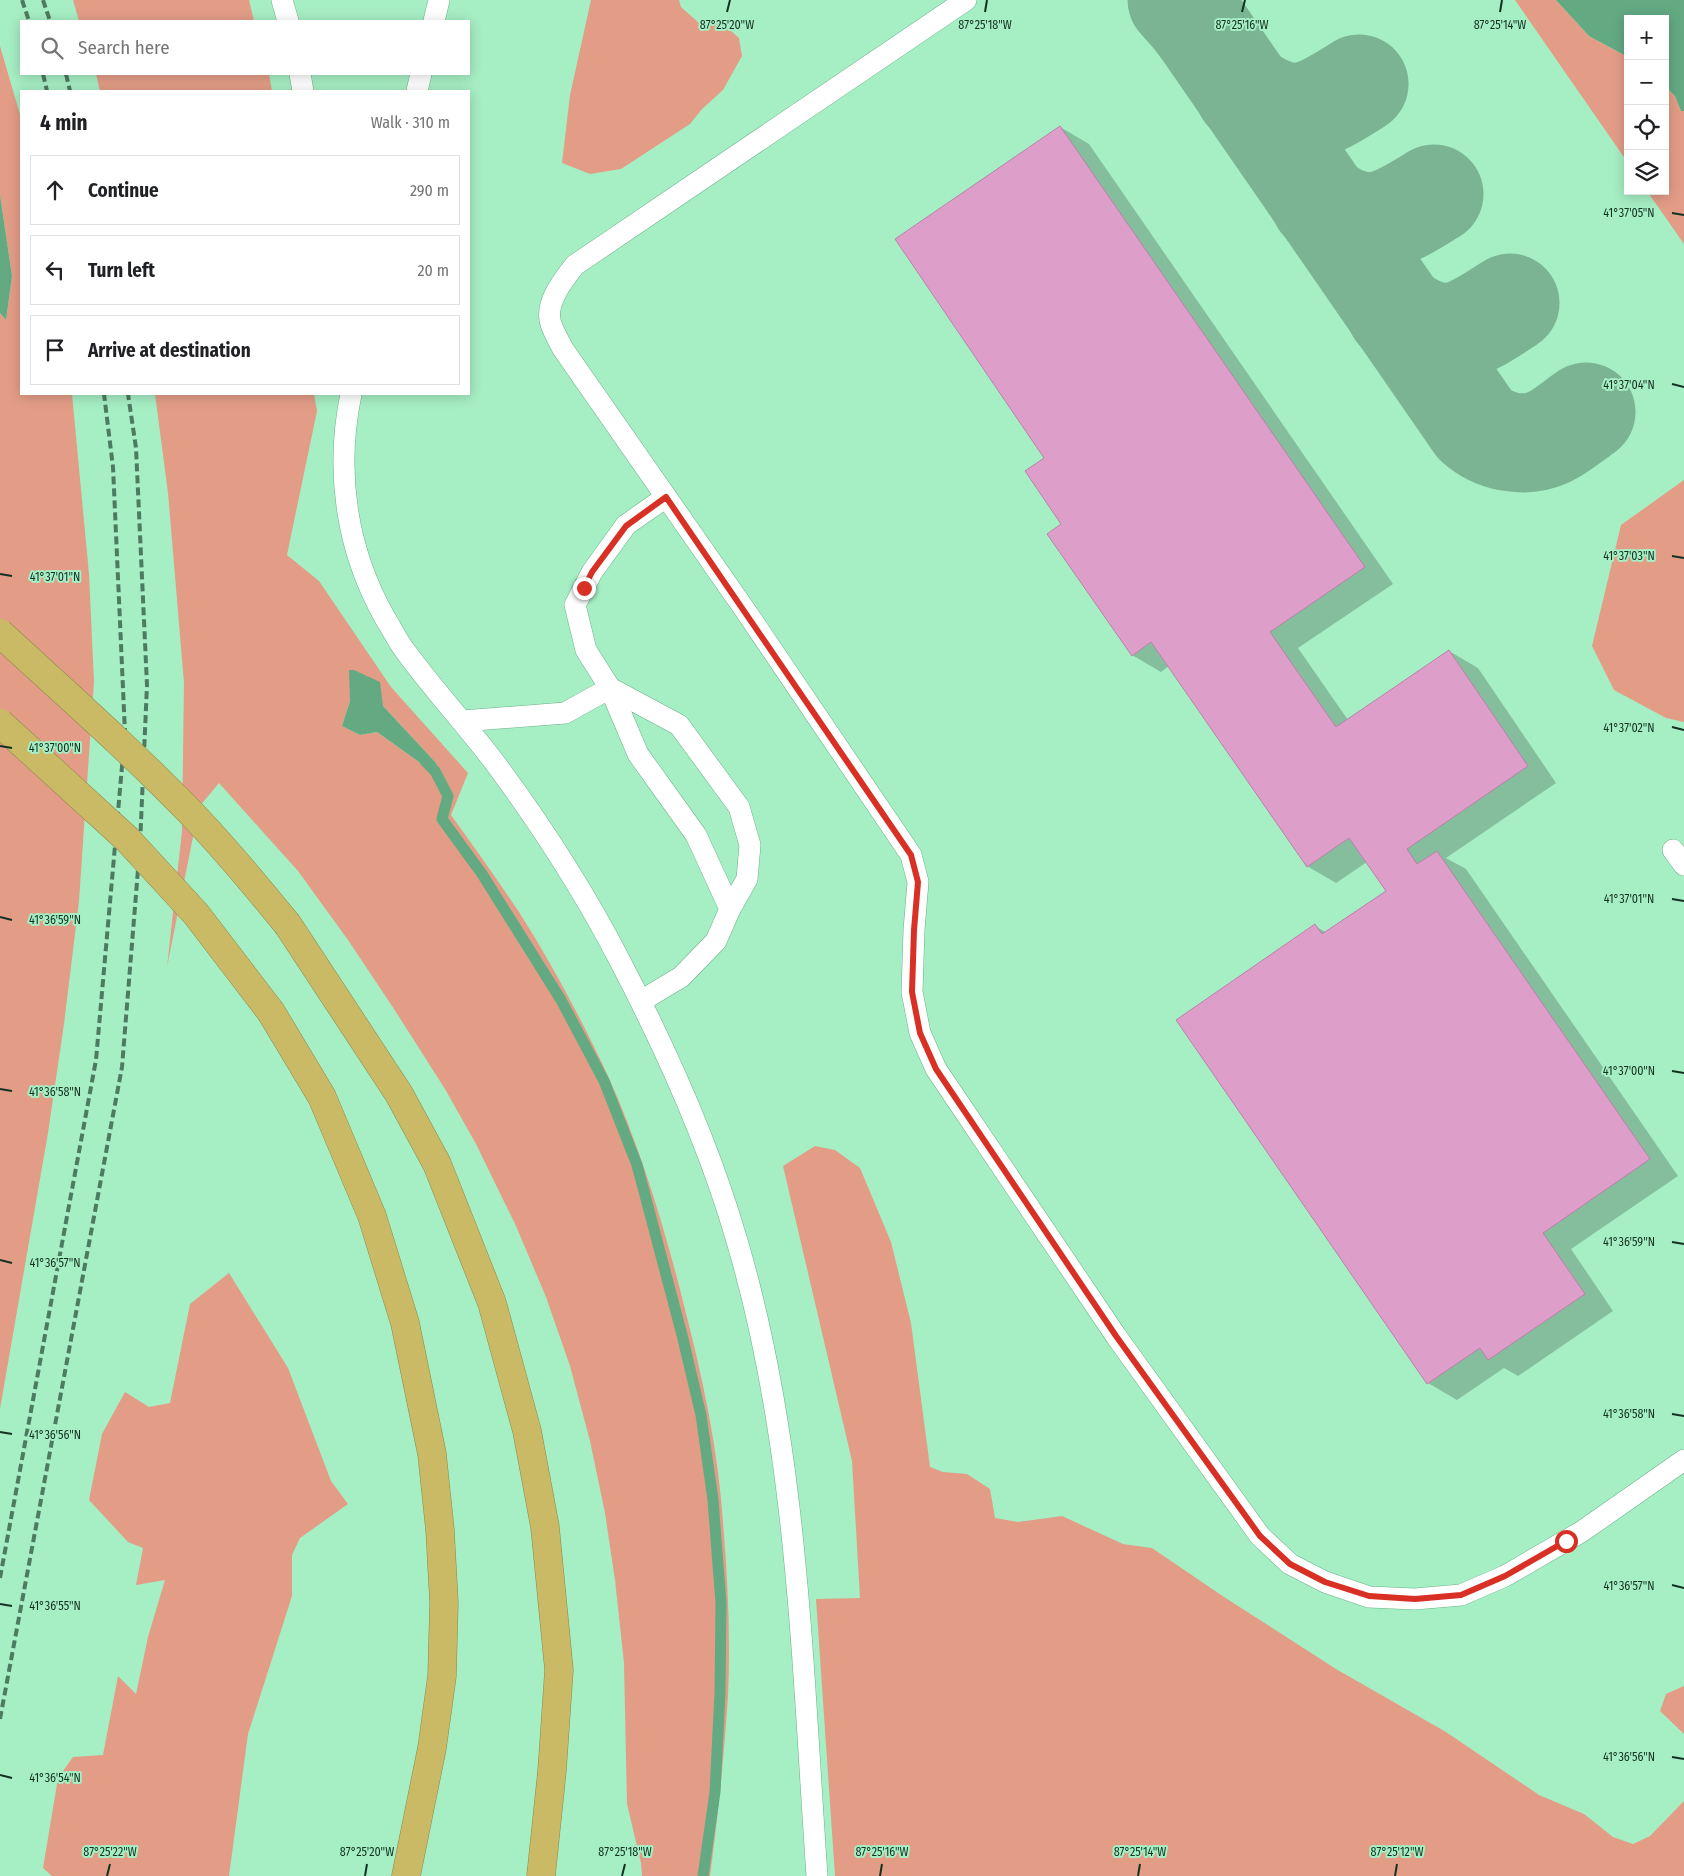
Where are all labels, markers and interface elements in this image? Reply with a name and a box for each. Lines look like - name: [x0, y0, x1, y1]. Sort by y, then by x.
- map controls: [1624, 15, 1669, 195]
- button: +: [1624, 15, 1669, 60]
- text: 87°25'20"W: [700, 18, 754, 32]
- text: 87°25'18"W: [958, 18, 1012, 32]
- text: 87°25'16"W: [1215, 18, 1269, 32]
- text: 87°25'14"W: [1474, 18, 1526, 32]
- search box: [20, 20, 470, 75]
- icon: search: [38, 34, 66, 62]
- text: Search here: [78, 36, 170, 59]
- button: −: [1624, 60, 1669, 105]
- button: locate: [1624, 105, 1669, 150]
- text: 4 min: [40, 110, 88, 136]
- text: Walk · 310 m: [371, 113, 450, 132]
- button: layers: [1624, 150, 1669, 195]
- icon: ahead: [41, 176, 69, 204]
- text: Continue: [88, 179, 159, 202]
- text: 290 m: [410, 181, 449, 200]
- text: 41°37'05"N: [1603, 206, 1655, 220]
- icon: left: [41, 256, 69, 284]
- text: Turn left: [88, 259, 155, 282]
- text: 20 m: [418, 261, 449, 280]
- icon: arrive: [41, 336, 69, 364]
- text: Arrive at destination: [88, 339, 251, 362]
- text: 41°37'04"N: [1603, 378, 1655, 392]
- text: 41°37'03"N: [1603, 549, 1655, 563]
- text: 41°37'01"N: [30, 570, 80, 584]
- route end: [573, 577, 596, 600]
- text: 41°37'02"N: [1603, 721, 1655, 735]
- text: 41°37'00"N: [29, 741, 81, 755]
- text: 41°37'01"N: [1604, 892, 1654, 906]
- text: 41°36'59"N: [29, 913, 81, 927]
- text: 41°37'00"N: [1603, 1064, 1655, 1078]
- text: 41°36'58"N: [29, 1085, 81, 1099]
- text: 41°36'59"N: [1603, 1235, 1655, 1249]
- text: 41°36'57"N: [29, 1256, 81, 1270]
- text: 41°36'58"N: [1603, 1407, 1655, 1421]
- text: 41°36'56"N: [29, 1428, 81, 1442]
- route start: [1555, 1530, 1578, 1553]
- text: 41°36'57"N: [1603, 1579, 1655, 1593]
- text: 41°36'55"N: [29, 1599, 81, 1613]
- text: 41°36'56"N: [1603, 1750, 1655, 1764]
- text: 41°36'54"N: [29, 1771, 81, 1785]
- text: 87°25'22"W: [83, 1845, 137, 1859]
- text: 87°25'20"W: [340, 1845, 394, 1859]
- text: 87°25'18"W: [598, 1845, 652, 1859]
- text: 87°25'16"W: [855, 1845, 909, 1859]
- text: 87°25'14"W: [1114, 1845, 1166, 1859]
- text: 87°25'12"W: [1371, 1845, 1423, 1859]

